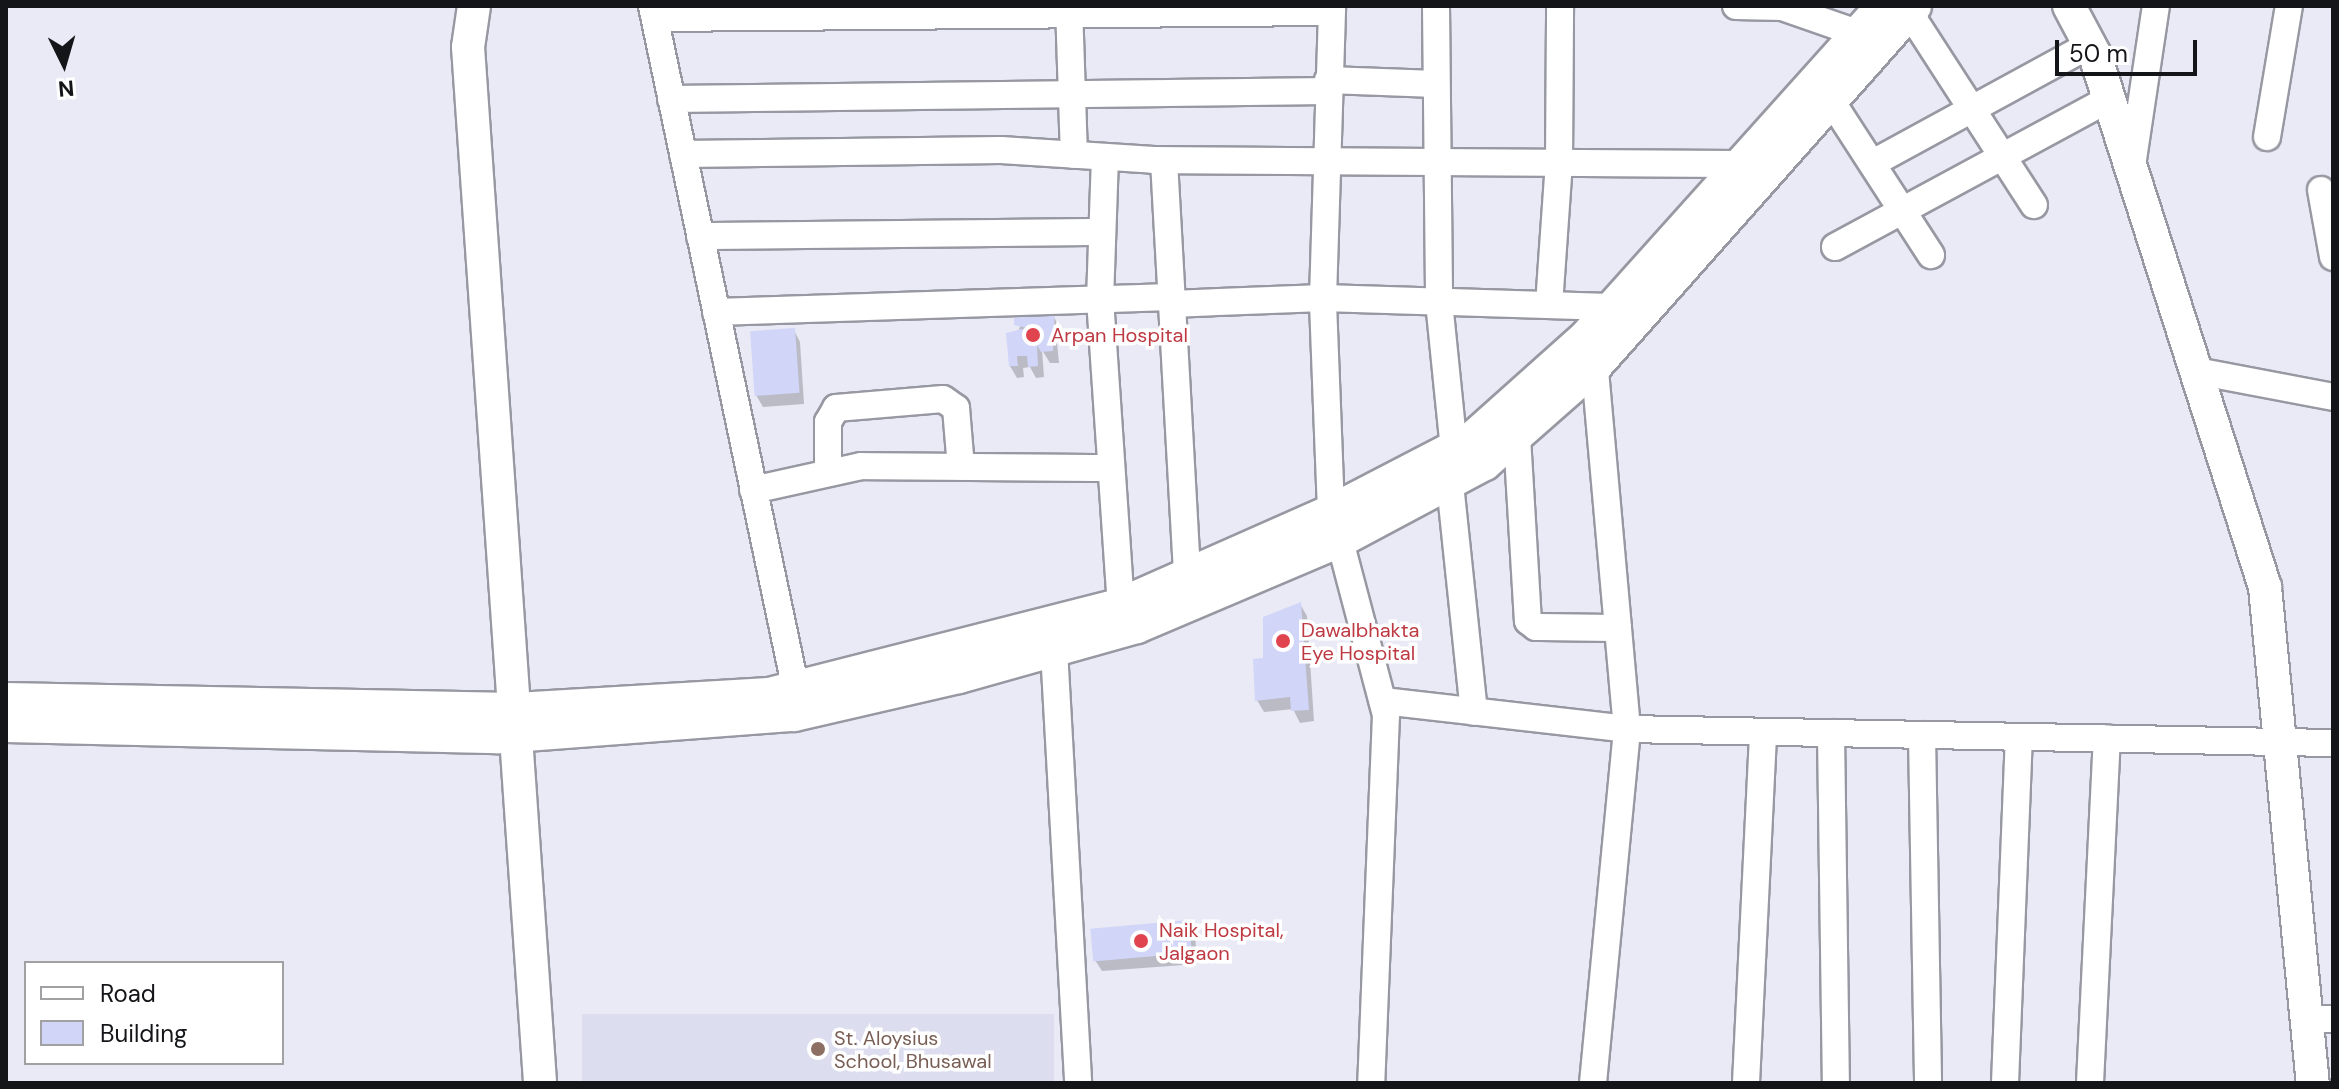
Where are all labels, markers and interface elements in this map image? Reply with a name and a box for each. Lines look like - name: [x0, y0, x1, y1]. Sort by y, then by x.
- north arrow: [24, 24, 104, 104]
- scale bar: [2059, 24, 2201, 74]
- text: 50 m: [2069, 38, 2128, 69]
- text: N: [57, 73, 75, 104]
- place label: Arpan Hospital: [1051, 323, 1188, 347]
- marker: Arpan Hospital: [1022, 324, 1044, 346]
- place label: Dawalbhakta Eye Hospital: [1301, 618, 1419, 665]
- marker: Dawalbhakta Eye Hospital: [1272, 630, 1294, 652]
- place label: Naik Hospital, Jalgaon: [1159, 918, 1284, 965]
- marker: Naik Hospital, Jalgaon: [1130, 930, 1152, 952]
- legend: [24, 961, 284, 1065]
- text: Road: [100, 978, 156, 1009]
- text: Building: [100, 1018, 187, 1049]
- place label: St. Aloysius School, Bhusawal: [834, 1026, 992, 1073]
- marker: St. Aloysius School, Bhusawal: [809, 1040, 827, 1058]

